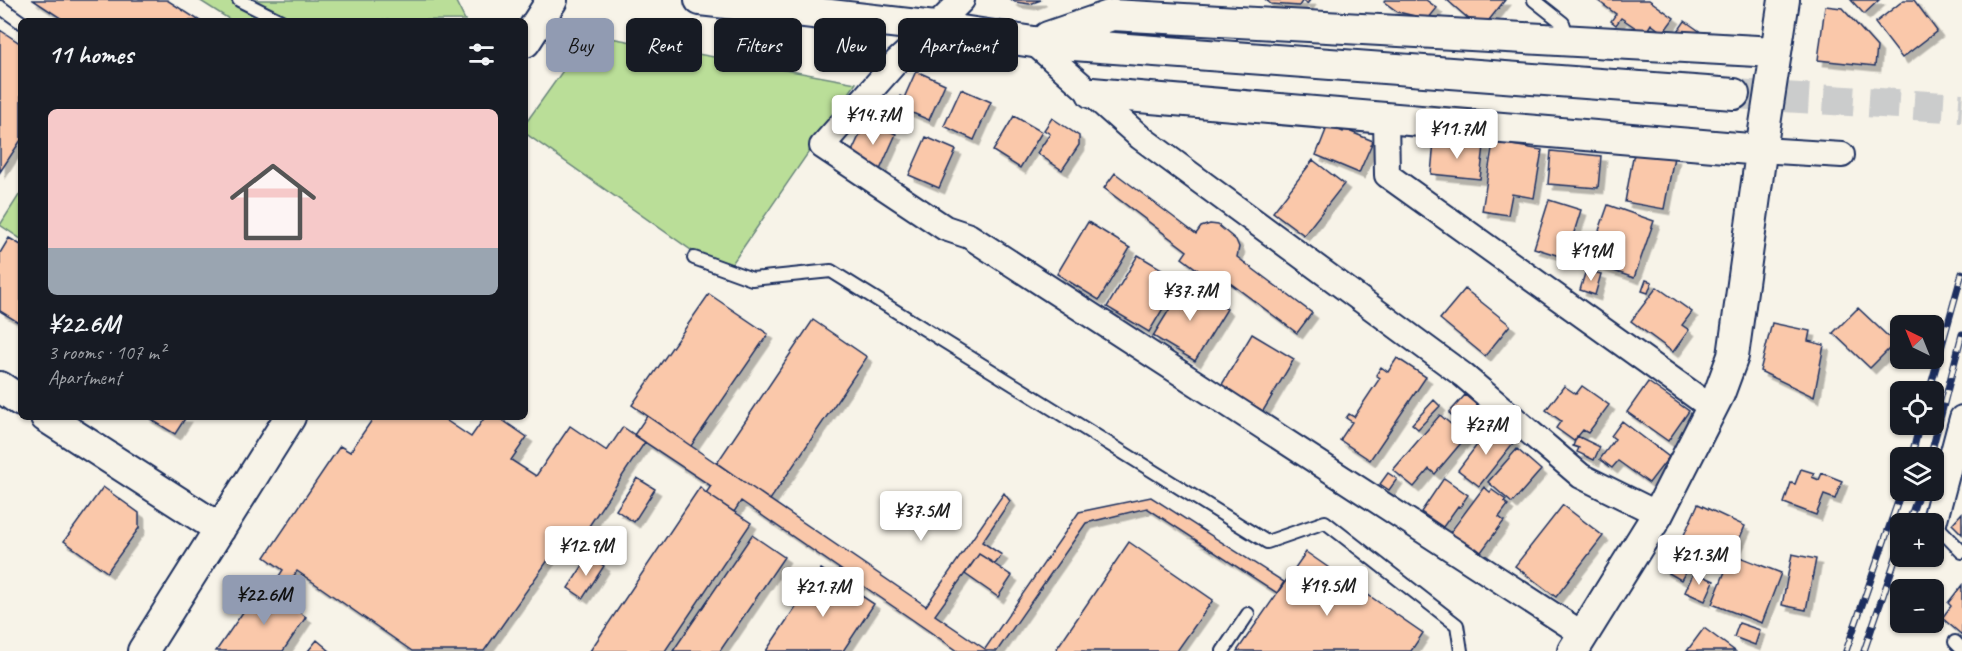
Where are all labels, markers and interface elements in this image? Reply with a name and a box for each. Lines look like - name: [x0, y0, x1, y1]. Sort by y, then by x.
- chip: Buy: [546, 18, 614, 72]
- chip: Rent: [626, 18, 702, 72]
- chip: Filters: [714, 18, 802, 72]
- chip: New: [814, 18, 886, 72]
- chip: Apartment: [898, 18, 1018, 72]
- text: 11 homes: [48, 38, 133, 71]
- icon: filters: [465, 38, 498, 71]
- pin: ¥14.7M: [824, 95, 922, 146]
- text: ¥14.7M: [846, 102, 900, 127]
- pin: ¥11.7M: [1408, 109, 1506, 160]
- text: ¥11.7M: [1430, 116, 1484, 141]
- icon: home: [219, 148, 327, 256]
- pin: ¥19M: [1555, 231, 1627, 282]
- text: ¥19M: [1570, 238, 1612, 263]
- pin: ¥37.7M: [1141, 271, 1239, 322]
- text: ¥37.7M: [1163, 278, 1217, 303]
- text: ¥22.6M: [48, 307, 119, 340]
- north arrow: [1890, 315, 1944, 369]
- map controls: [1890, 315, 1944, 633]
- text: 3 rooms · 107 m²: [48, 340, 165, 365]
- text: Apartment: [48, 365, 121, 390]
- button: locate: [1890, 381, 1944, 435]
- pin: ¥27M: [1450, 405, 1522, 456]
- text: ¥27M: [1465, 412, 1507, 437]
- button: layers: [1890, 447, 1944, 501]
- pin: ¥37.5M: [872, 491, 970, 542]
- text: ¥37.5M: [894, 498, 948, 523]
- button: +: [1890, 513, 1944, 567]
- pin: ¥12.9M: [537, 526, 635, 577]
- text: ¥12.9M: [559, 533, 613, 558]
- pin: ¥21.3M: [1650, 535, 1748, 586]
- text: ¥21.3M: [1672, 542, 1726, 567]
- pin: ¥19.5M: [1278, 566, 1376, 617]
- pin: ¥21.7M: [774, 567, 872, 618]
- text: ¥19.5M: [1300, 573, 1354, 598]
- text: ¥21.7M: [796, 574, 850, 599]
- pin: ¥22.6M: [215, 575, 313, 626]
- button: −: [1890, 579, 1944, 633]
- text: ¥22.6M: [237, 582, 291, 607]

